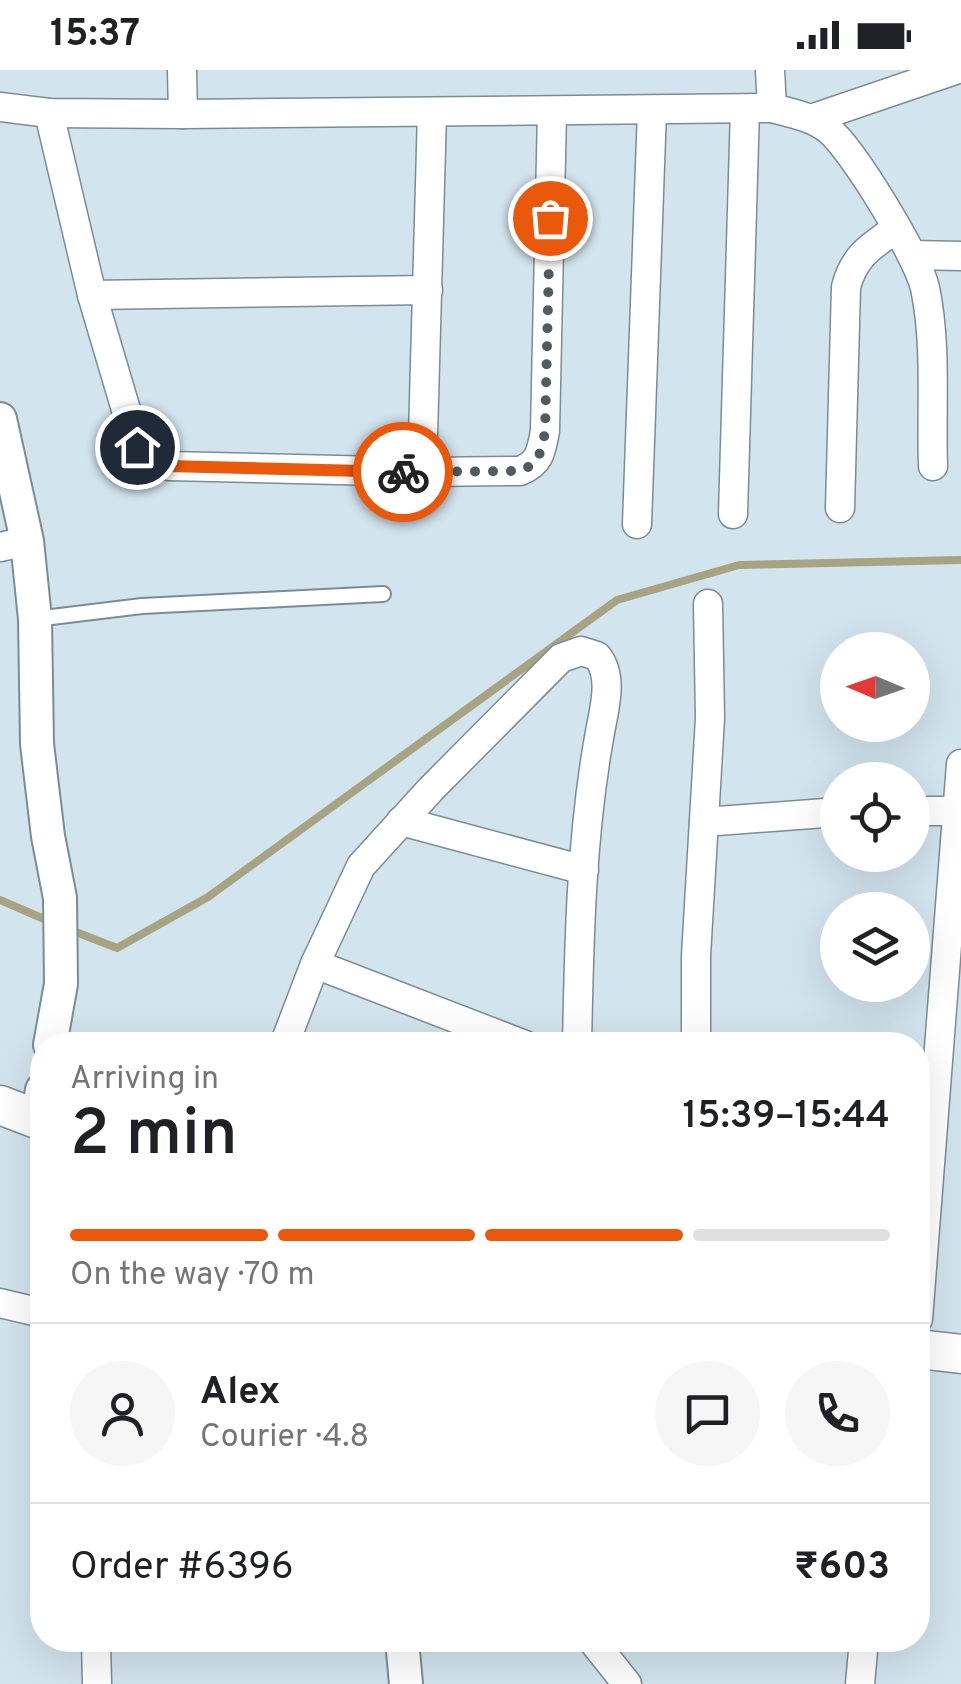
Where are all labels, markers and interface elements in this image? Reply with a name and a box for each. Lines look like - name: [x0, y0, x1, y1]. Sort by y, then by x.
- text: 15:37: [50, 11, 140, 60]
- pin: [508, 176, 593, 261]
- icon: bag: [523, 191, 578, 246]
- pin: [95, 405, 180, 490]
- icon: home: [110, 420, 165, 475]
- courier: [353, 422, 453, 522]
- icon: bike: [376, 445, 431, 500]
- north arrow: [820, 632, 930, 742]
- map controls: [820, 632, 930, 1002]
- button: locate: [820, 762, 930, 872]
- button: layers: [820, 892, 930, 1002]
- text: Arriving in: [70, 1060, 219, 1100]
- text: 15:39–15:44: [682, 1093, 890, 1142]
- text: 2 min: [70, 1096, 238, 1178]
- text: On the way · 70 m: [70, 1256, 315, 1296]
- button: person: [70, 1361, 175, 1466]
- button: chat: [655, 1361, 760, 1466]
- button: phone: [785, 1361, 890, 1466]
- text: Alex: [200, 1369, 280, 1418]
- text: Courier · 4.8: [200, 1418, 369, 1458]
- text: Order #6396: [70, 1544, 294, 1593]
- text: ₹603: [794, 1544, 890, 1593]

